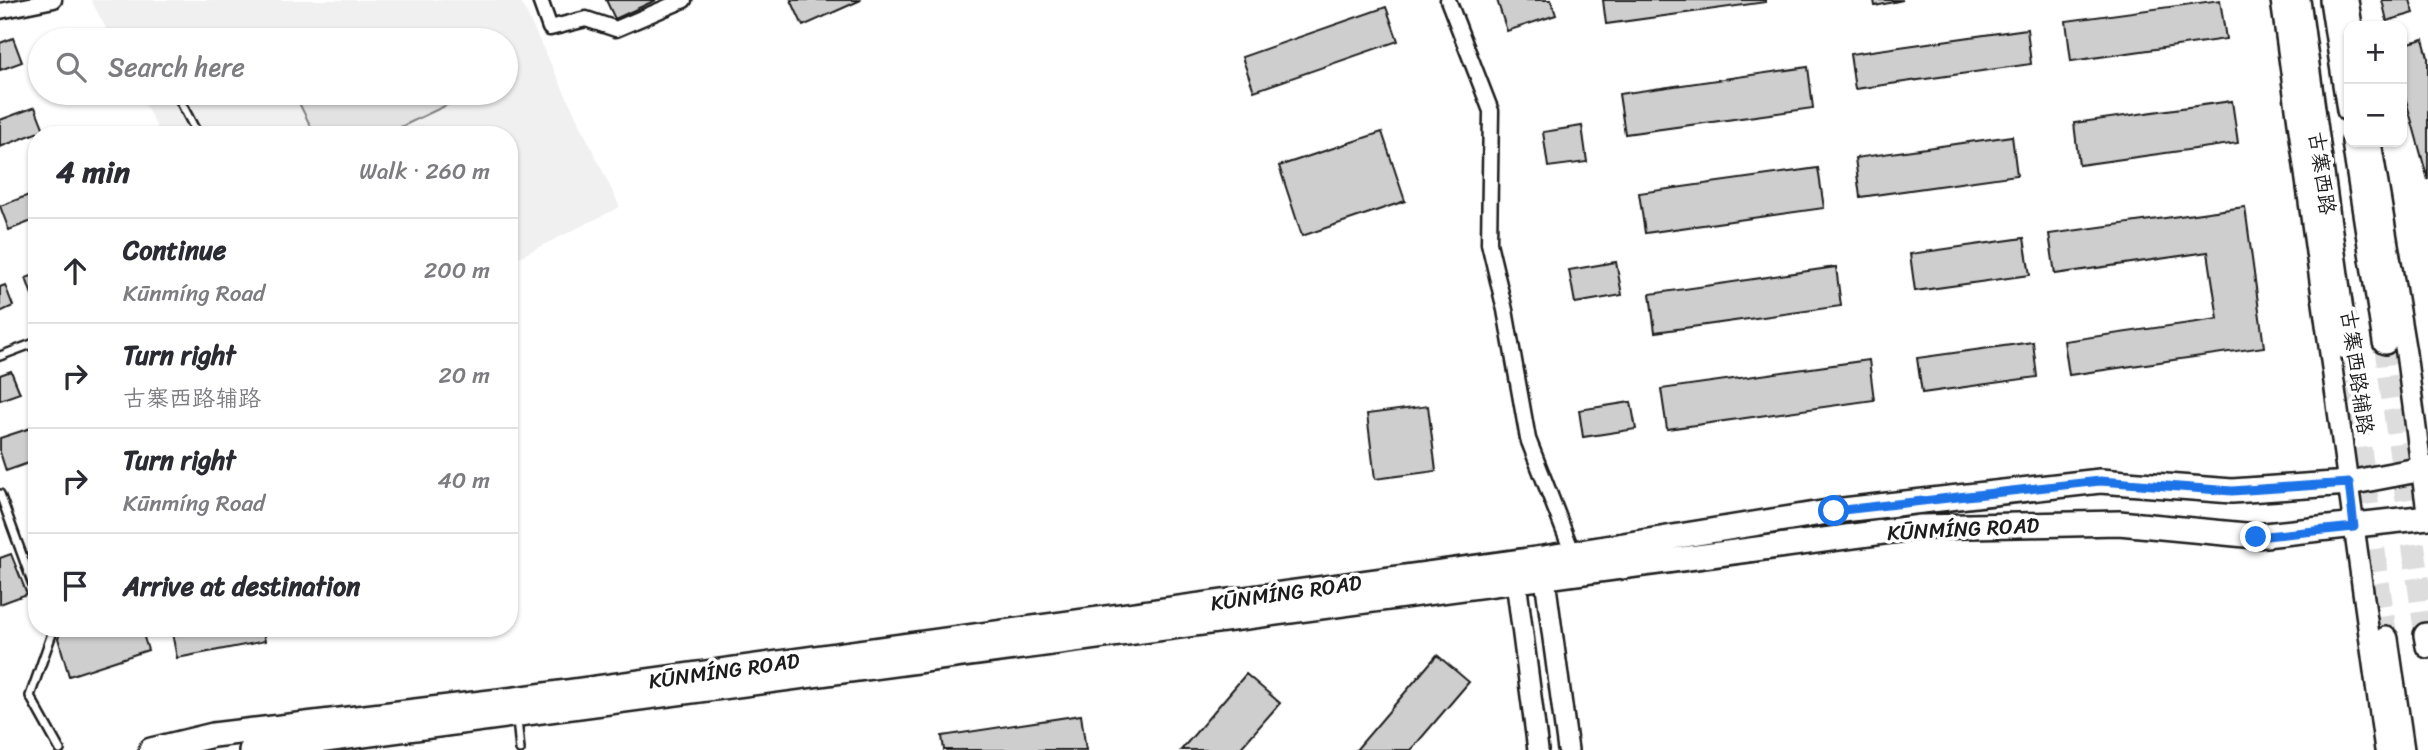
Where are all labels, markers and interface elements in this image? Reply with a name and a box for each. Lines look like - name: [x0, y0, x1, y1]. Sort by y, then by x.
- map controls: [2344, 21, 2407, 147]
- button: +: [2344, 21, 2407, 84]
- search box: [28, 28, 518, 105]
- text: Search here: [108, 44, 245, 90]
- icon: search: [52, 48, 90, 86]
- button: −: [2344, 84, 2407, 147]
- street label: 古寨西路: [2297, 129, 2347, 217]
- text: 4 min: [56, 145, 130, 199]
- text: Walk · 260 m: [359, 151, 490, 192]
- text: Continue: [123, 227, 226, 273]
- text: 200 m: [424, 250, 490, 291]
- icon: ahead: [56, 252, 94, 290]
- text: Kūnmíng Road: [123, 273, 265, 314]
- street label: 古寨西路辅路: [2329, 307, 2385, 437]
- text: Turn right: [123, 332, 236, 378]
- text: 20 m: [439, 355, 490, 396]
- icon: right: [56, 357, 94, 395]
- text: 古寨西路辅路: [123, 378, 261, 419]
- text: Turn right: [123, 437, 236, 483]
- text: 40 m: [437, 460, 490, 501]
- icon: right: [56, 462, 94, 500]
- text: Kūnmíng Road: [123, 483, 265, 524]
- route start: [1818, 495, 1849, 526]
- street label: KŪNMÍNG ROAD: [1886, 506, 2040, 552]
- route end: [2240, 521, 2271, 552]
- text: Arrive at destination: [123, 563, 360, 609]
- street label: KŪNMÍNG ROAD: [1208, 564, 1364, 622]
- icon: arrive: [56, 567, 94, 605]
- street label: KŪNMÍNG ROAD: [646, 642, 802, 700]

